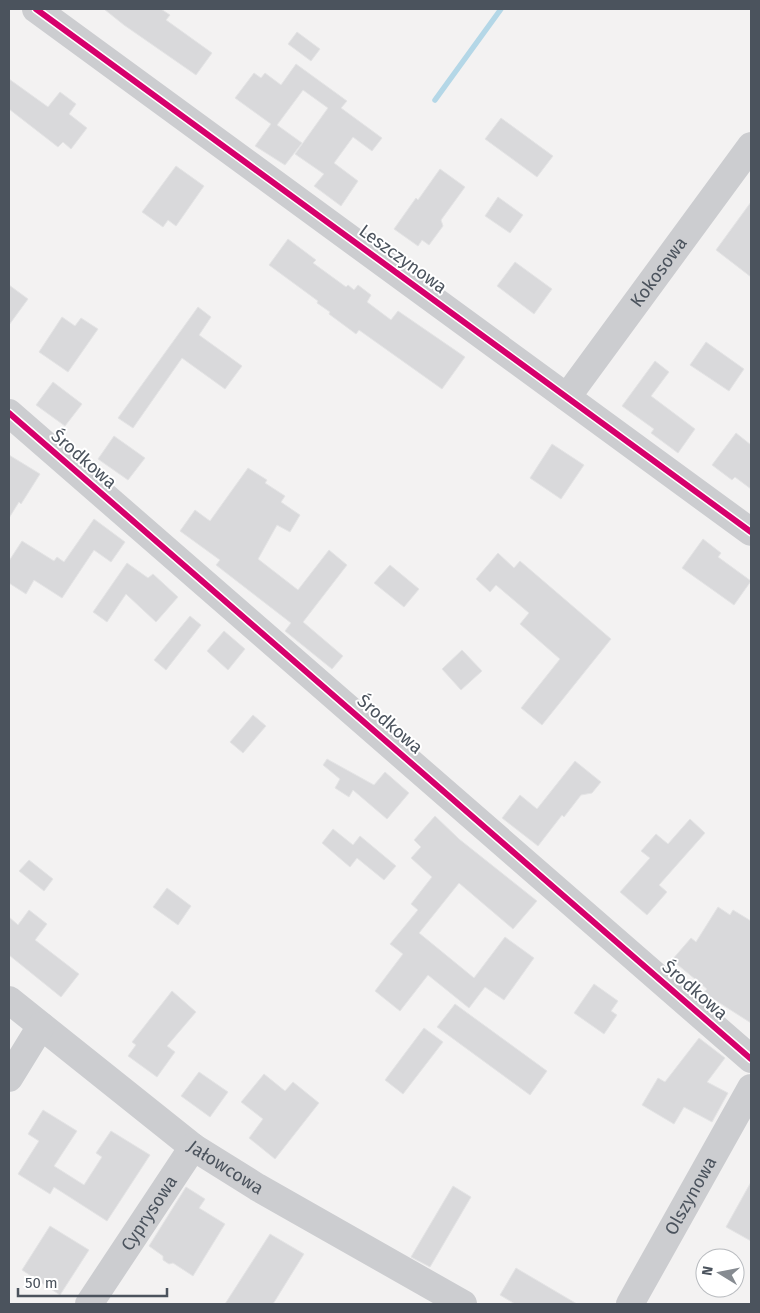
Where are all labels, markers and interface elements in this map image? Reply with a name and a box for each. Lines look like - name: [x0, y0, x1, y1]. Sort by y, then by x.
- street label: Leszczynowa: [355, 220, 451, 298]
- street label: Kokosowa: [626, 232, 692, 312]
- street label: Środkowa: [47, 425, 121, 493]
- street label: Środkowa: [353, 690, 427, 758]
- street label: Środkowa: [658, 956, 732, 1024]
- street label: Jałowcowa: [183, 1136, 267, 1199]
- street label: Olszynowa: [660, 1153, 721, 1239]
- street label: Cyprysowa: [116, 1171, 182, 1255]
- north arrow: [695, 1248, 745, 1298]
- text: N: [699, 1265, 717, 1277]
- scale bar: [18, 1266, 166, 1298]
- text: 50 m: [25, 1274, 58, 1292]

